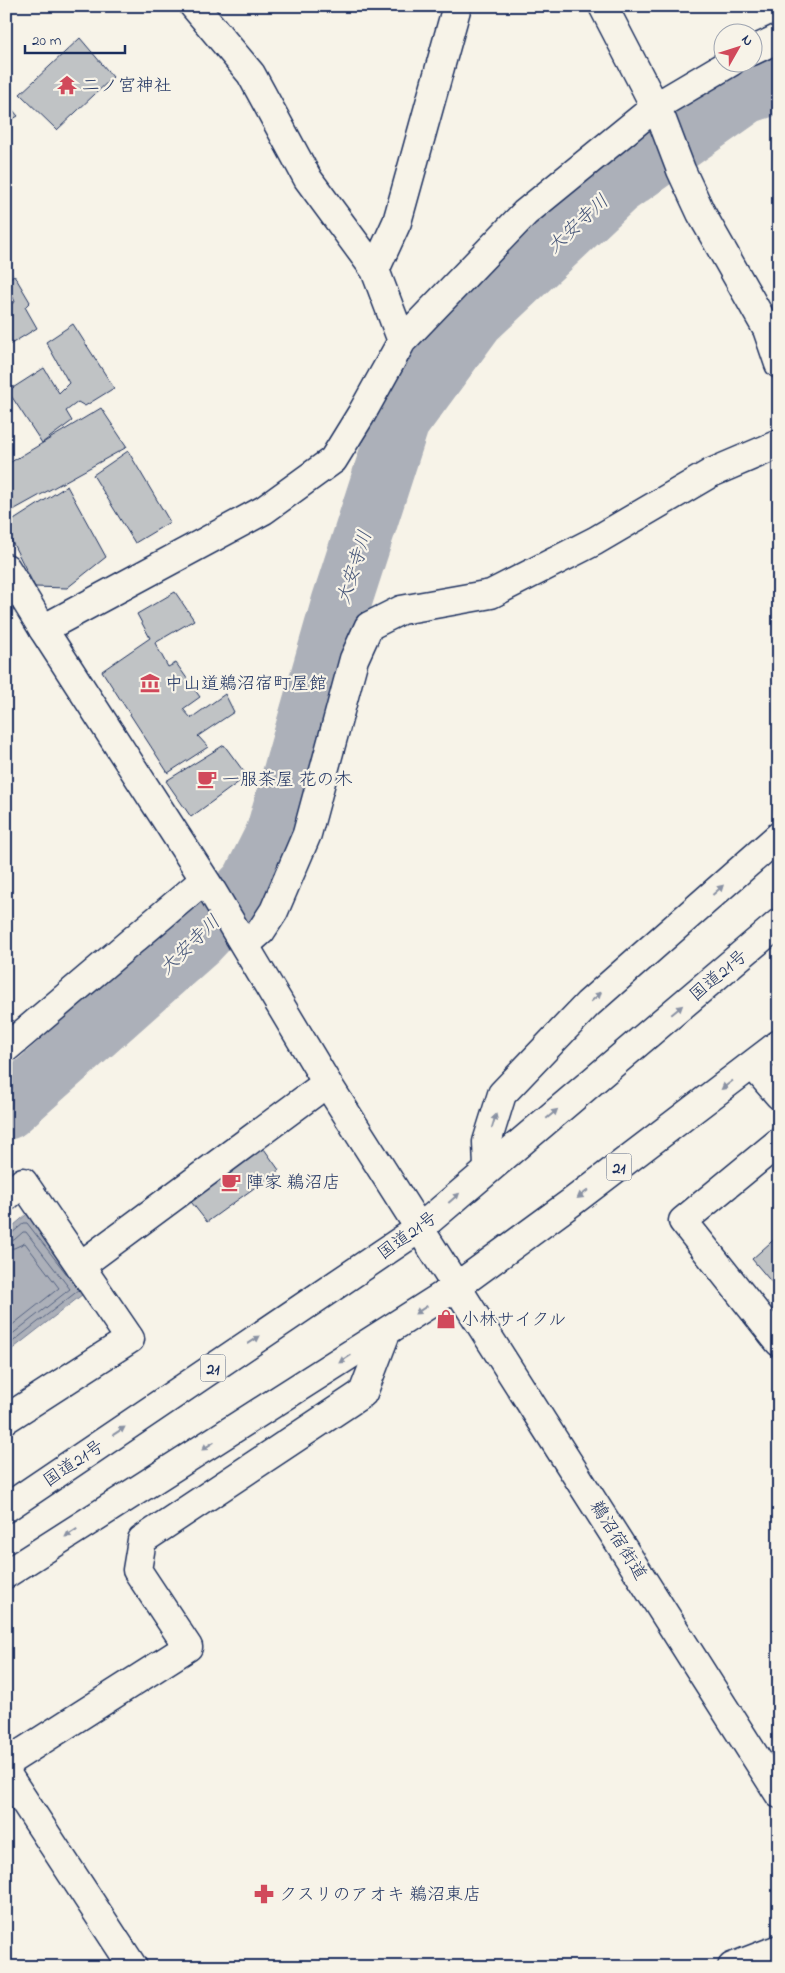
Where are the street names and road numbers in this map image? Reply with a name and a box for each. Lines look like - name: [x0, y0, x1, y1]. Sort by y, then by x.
- street label: 国道21号: [685, 945, 754, 1009]
- road number: 21: [606, 1154, 632, 1180]
- street label: 国道21号: [373, 1206, 444, 1267]
- road number: 21: [200, 1355, 226, 1382]
- street label: 国道21号: [38, 1435, 110, 1495]
- street label: 鵜沼宿街道: [582, 1496, 652, 1586]

